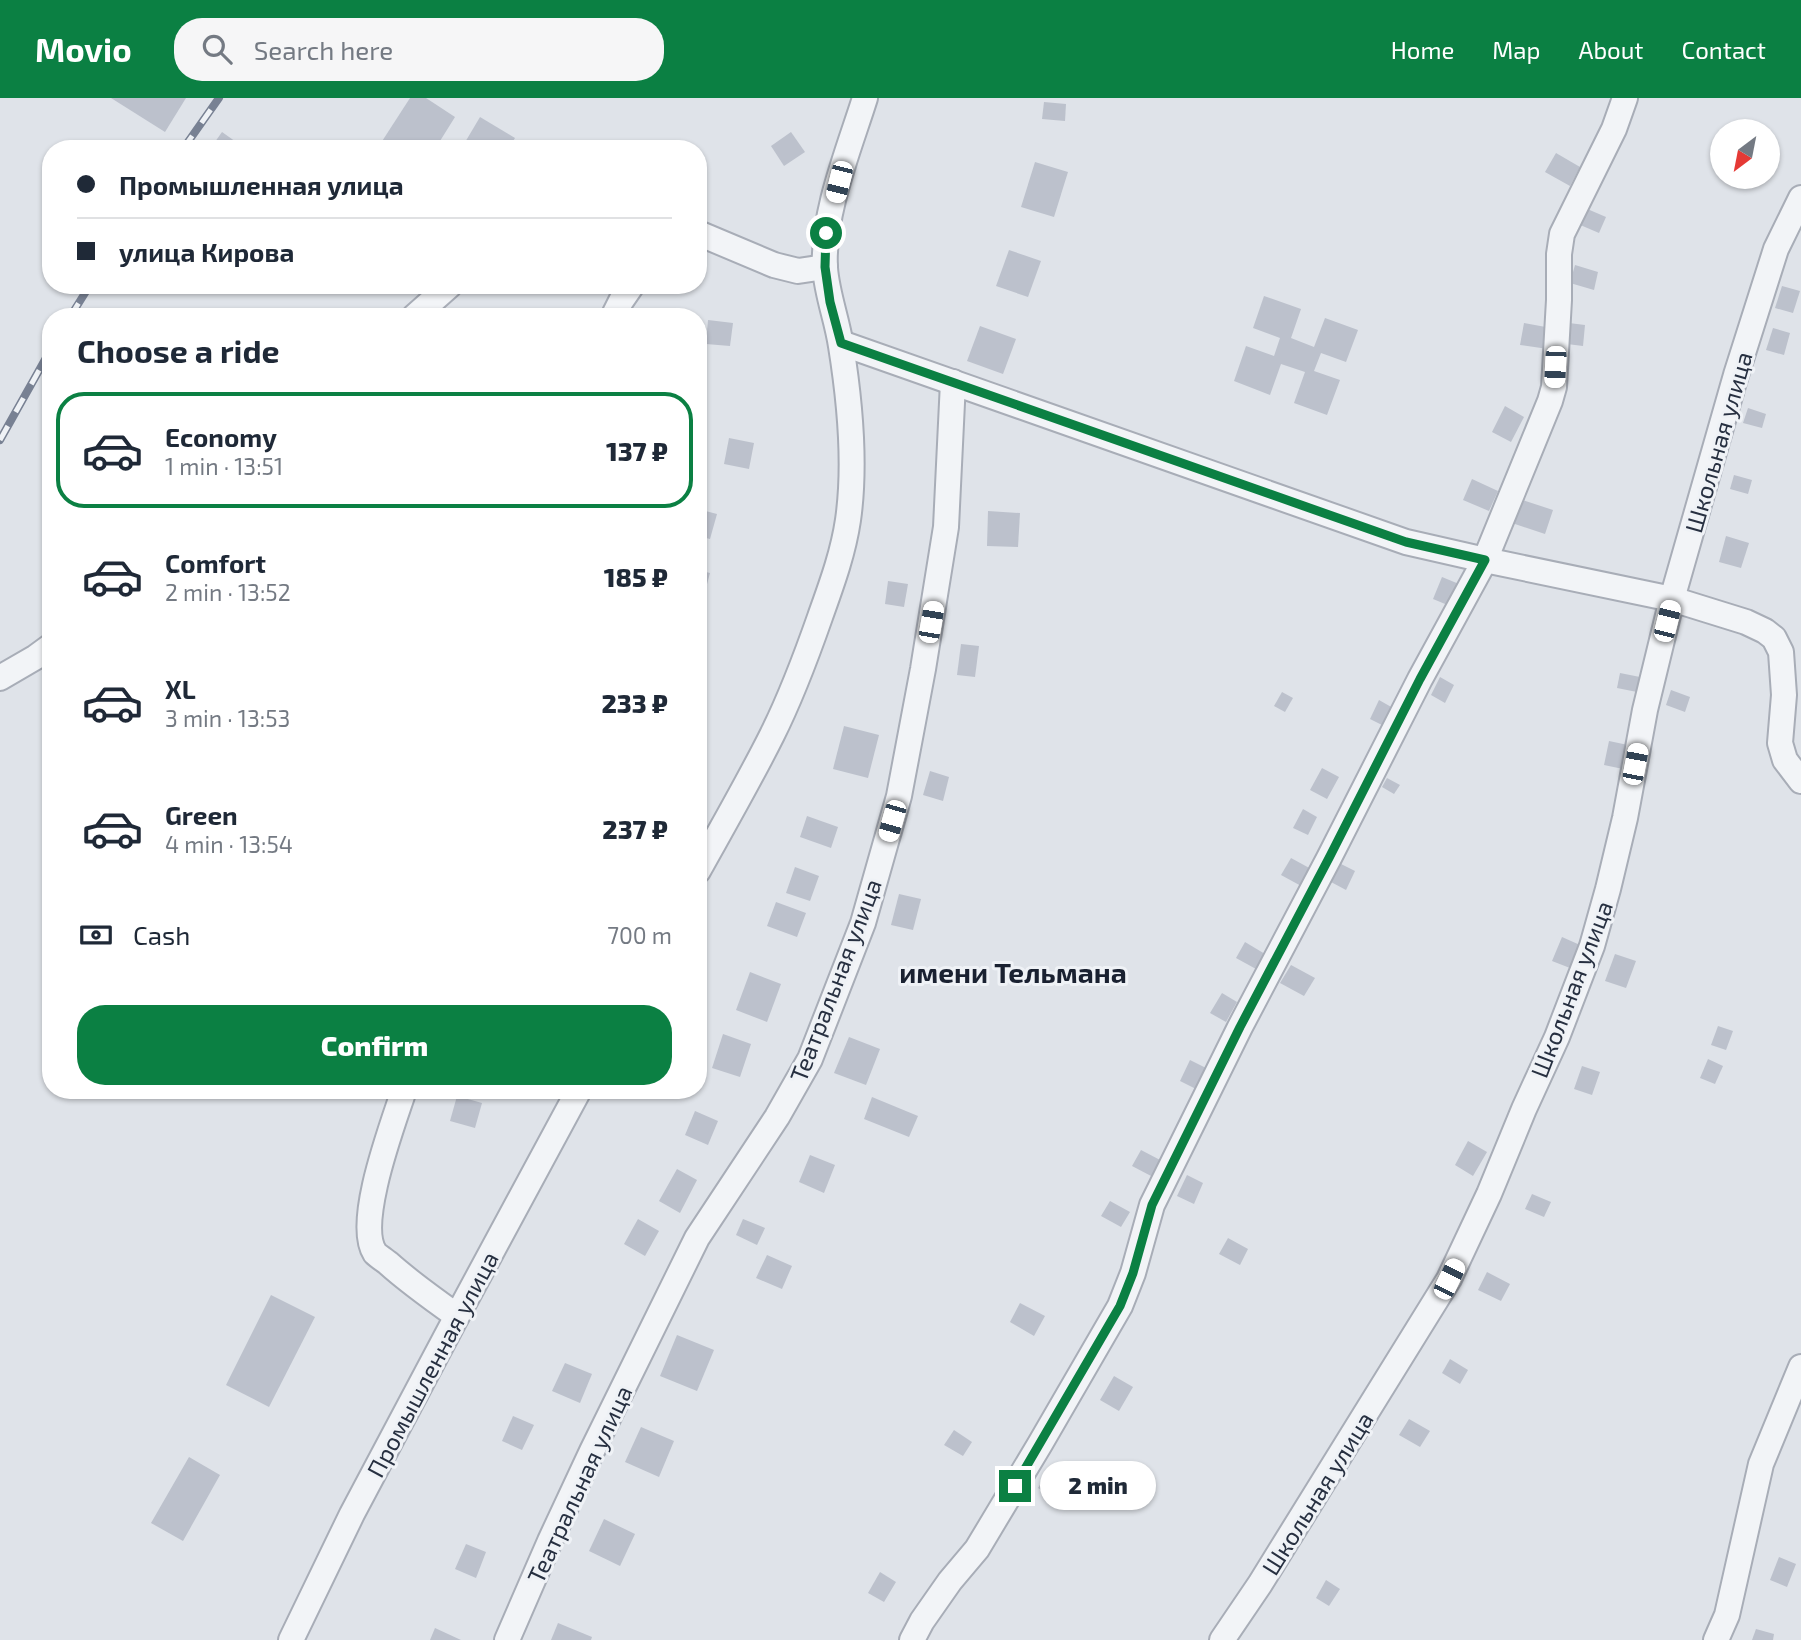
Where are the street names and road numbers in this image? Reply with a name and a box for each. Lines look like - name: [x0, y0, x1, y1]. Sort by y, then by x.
- street label: Школьная улица: [1678, 348, 1759, 536]
- street label: Театральная улица: [783, 875, 888, 1086]
- street label: Школьная улица: [1524, 896, 1619, 1082]
- street label: Промышленная улица: [360, 1246, 505, 1482]
- street label: Театральная улица: [520, 1381, 638, 1588]
- street label: Школьная улица: [1255, 1406, 1380, 1581]

